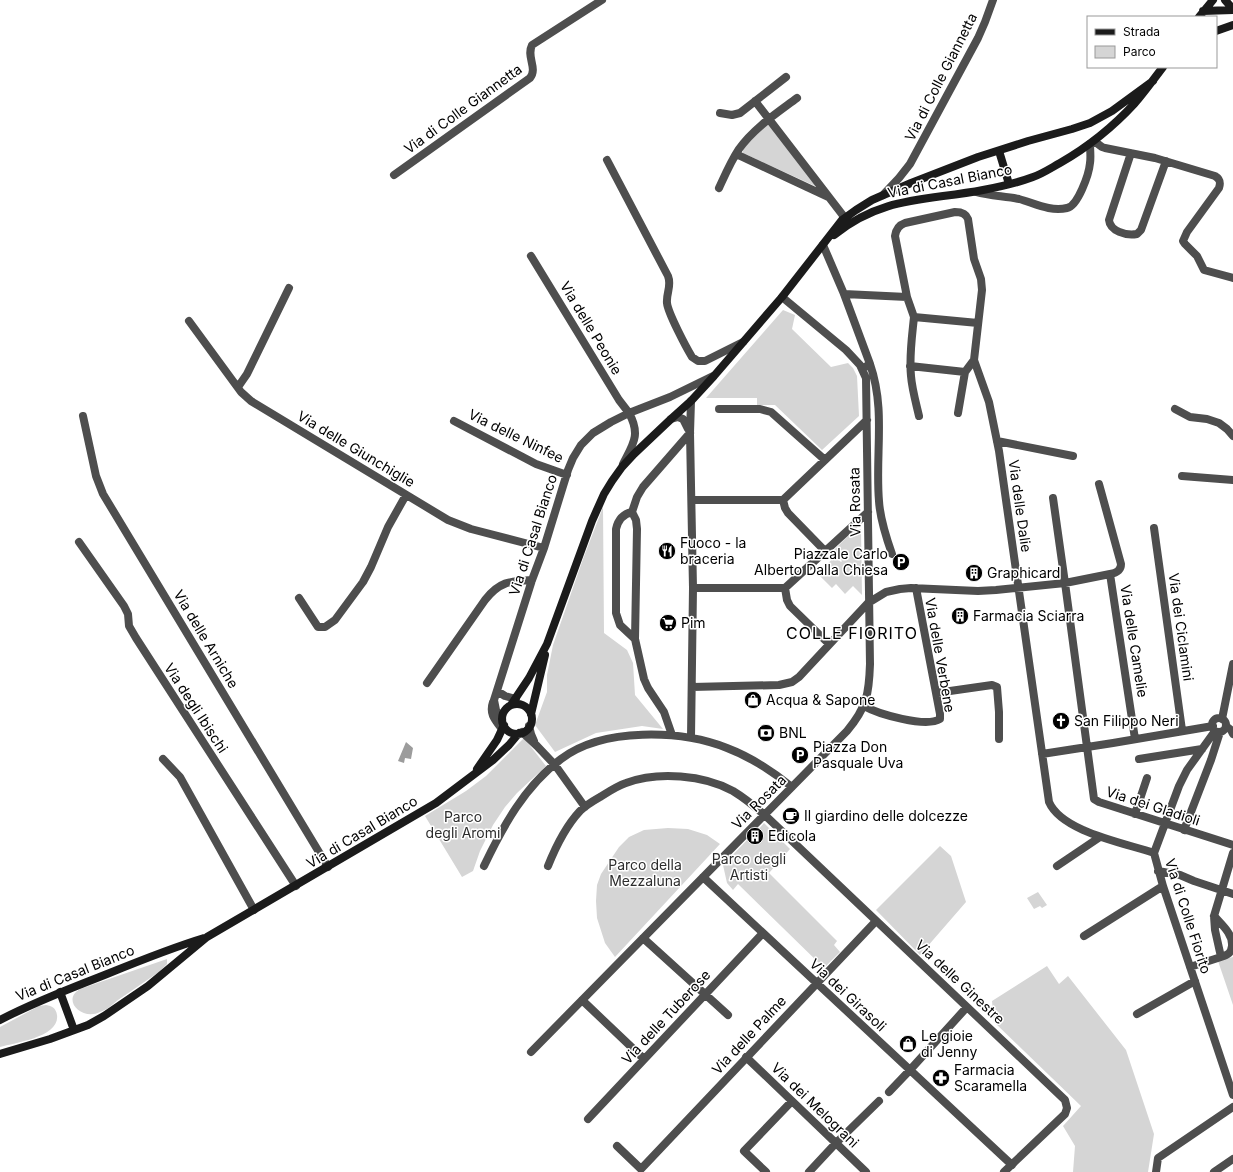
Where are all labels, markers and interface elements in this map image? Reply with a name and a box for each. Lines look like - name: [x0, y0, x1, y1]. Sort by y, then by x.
- street label: Via di Colle Giannetta: [901, 10, 980, 144]
- legend: [1087, 16, 1217, 68]
- text: Strada: [1123, 24, 1160, 39]
- text: Parco: [1123, 44, 1156, 59]
- street label: Via di Colle Giannetta: [401, 60, 525, 157]
- street label: Via di Casal Bianco: [886, 160, 1014, 201]
- street label: Via delle Peonie: [557, 278, 626, 377]
- street label: Via delle Ninfee: [466, 405, 567, 466]
- street label: Via delle Giunchiglie: [294, 407, 418, 490]
- street label: Via delle Dalie: [1006, 459, 1035, 553]
- street label: Via Rosata: [845, 467, 864, 537]
- street label: Via di Casal Bianco: [505, 472, 560, 598]
- place label: Fuoco - la braceria: [680, 534, 746, 567]
- restaurant icon: Fuoco - la braceria: [657, 541, 677, 561]
- place label: Piazzale Carlo Alberto Dalla Chiesa: [754, 545, 888, 578]
- parking icon: Piazzale Carlo Alberto Dalla Chiesa: [891, 552, 911, 572]
- building icon: Graphicard: [964, 563, 984, 583]
- place label: Graphicard: [987, 564, 1060, 581]
- street label: Via dei Ciclamini: [1165, 572, 1198, 682]
- street label: Via delle Camelie: [1117, 583, 1152, 699]
- street label: Via delle Arniche: [170, 586, 242, 691]
- street label: Via delle Verbene: [922, 596, 959, 714]
- building icon: Farmacia Sciarra: [950, 606, 970, 626]
- place label: Farmacia Sciarra: [973, 607, 1084, 624]
- supermarket icon: Pim: [658, 613, 678, 633]
- place label: Pim: [681, 614, 706, 631]
- district label: COLLE FIORITO: [786, 623, 918, 643]
- street label: Via degli Ibischi: [161, 660, 232, 756]
- shop icon: Acqua & Sapone: [743, 690, 763, 710]
- place label: Acqua & Sapone: [766, 691, 876, 708]
- church icon: San Filippo Neri: [1051, 711, 1071, 731]
- place label: San Filippo Neri: [1074, 712, 1179, 729]
- bank icon: BNL: [756, 723, 776, 743]
- place label: BNL: [779, 724, 807, 741]
- place label: Piazza Don Pasquale Uva: [813, 738, 903, 771]
- parking icon: Piazza Don Pasquale Uva: [790, 745, 810, 765]
- street label: Via Rosata: [728, 771, 789, 832]
- street label: Via dei Gladioli: [1104, 782, 1202, 829]
- street label: Via di Casal Bianco: [303, 792, 420, 871]
- cafe icon: Il giardino delle dolcezze: [781, 806, 801, 826]
- place label: Il giardino delle dolcezze: [804, 807, 968, 824]
- park label: Parco degli Aromi: [426, 808, 500, 841]
- building icon: Edicola: [745, 826, 765, 846]
- place label: Edicola: [768, 827, 816, 844]
- park label: Parco degli Artisti: [712, 850, 786, 883]
- park label: Parco della Mezzaluna: [608, 856, 682, 889]
- street label: Via di Colle Fiorito: [1162, 856, 1215, 976]
- street label: Via delle Ginestre: [912, 936, 1009, 1027]
- street label: Via di Casal Bianco: [13, 941, 137, 1004]
- street label: Via dei Girasoli: [807, 955, 890, 1034]
- street label: Via delle Tuberose: [618, 966, 714, 1067]
- street label: Via delle Palme: [708, 992, 789, 1077]
- place label: Le gioie di Jenny: [921, 1027, 977, 1060]
- shop icon: Le gioie di Jenny: [898, 1034, 918, 1054]
- street label: Via dei Melograni: [768, 1059, 863, 1151]
- place label: Farmacia Scaramella: [954, 1061, 1027, 1094]
- pharmacy icon: Farmacia Scaramella: [931, 1068, 951, 1088]

